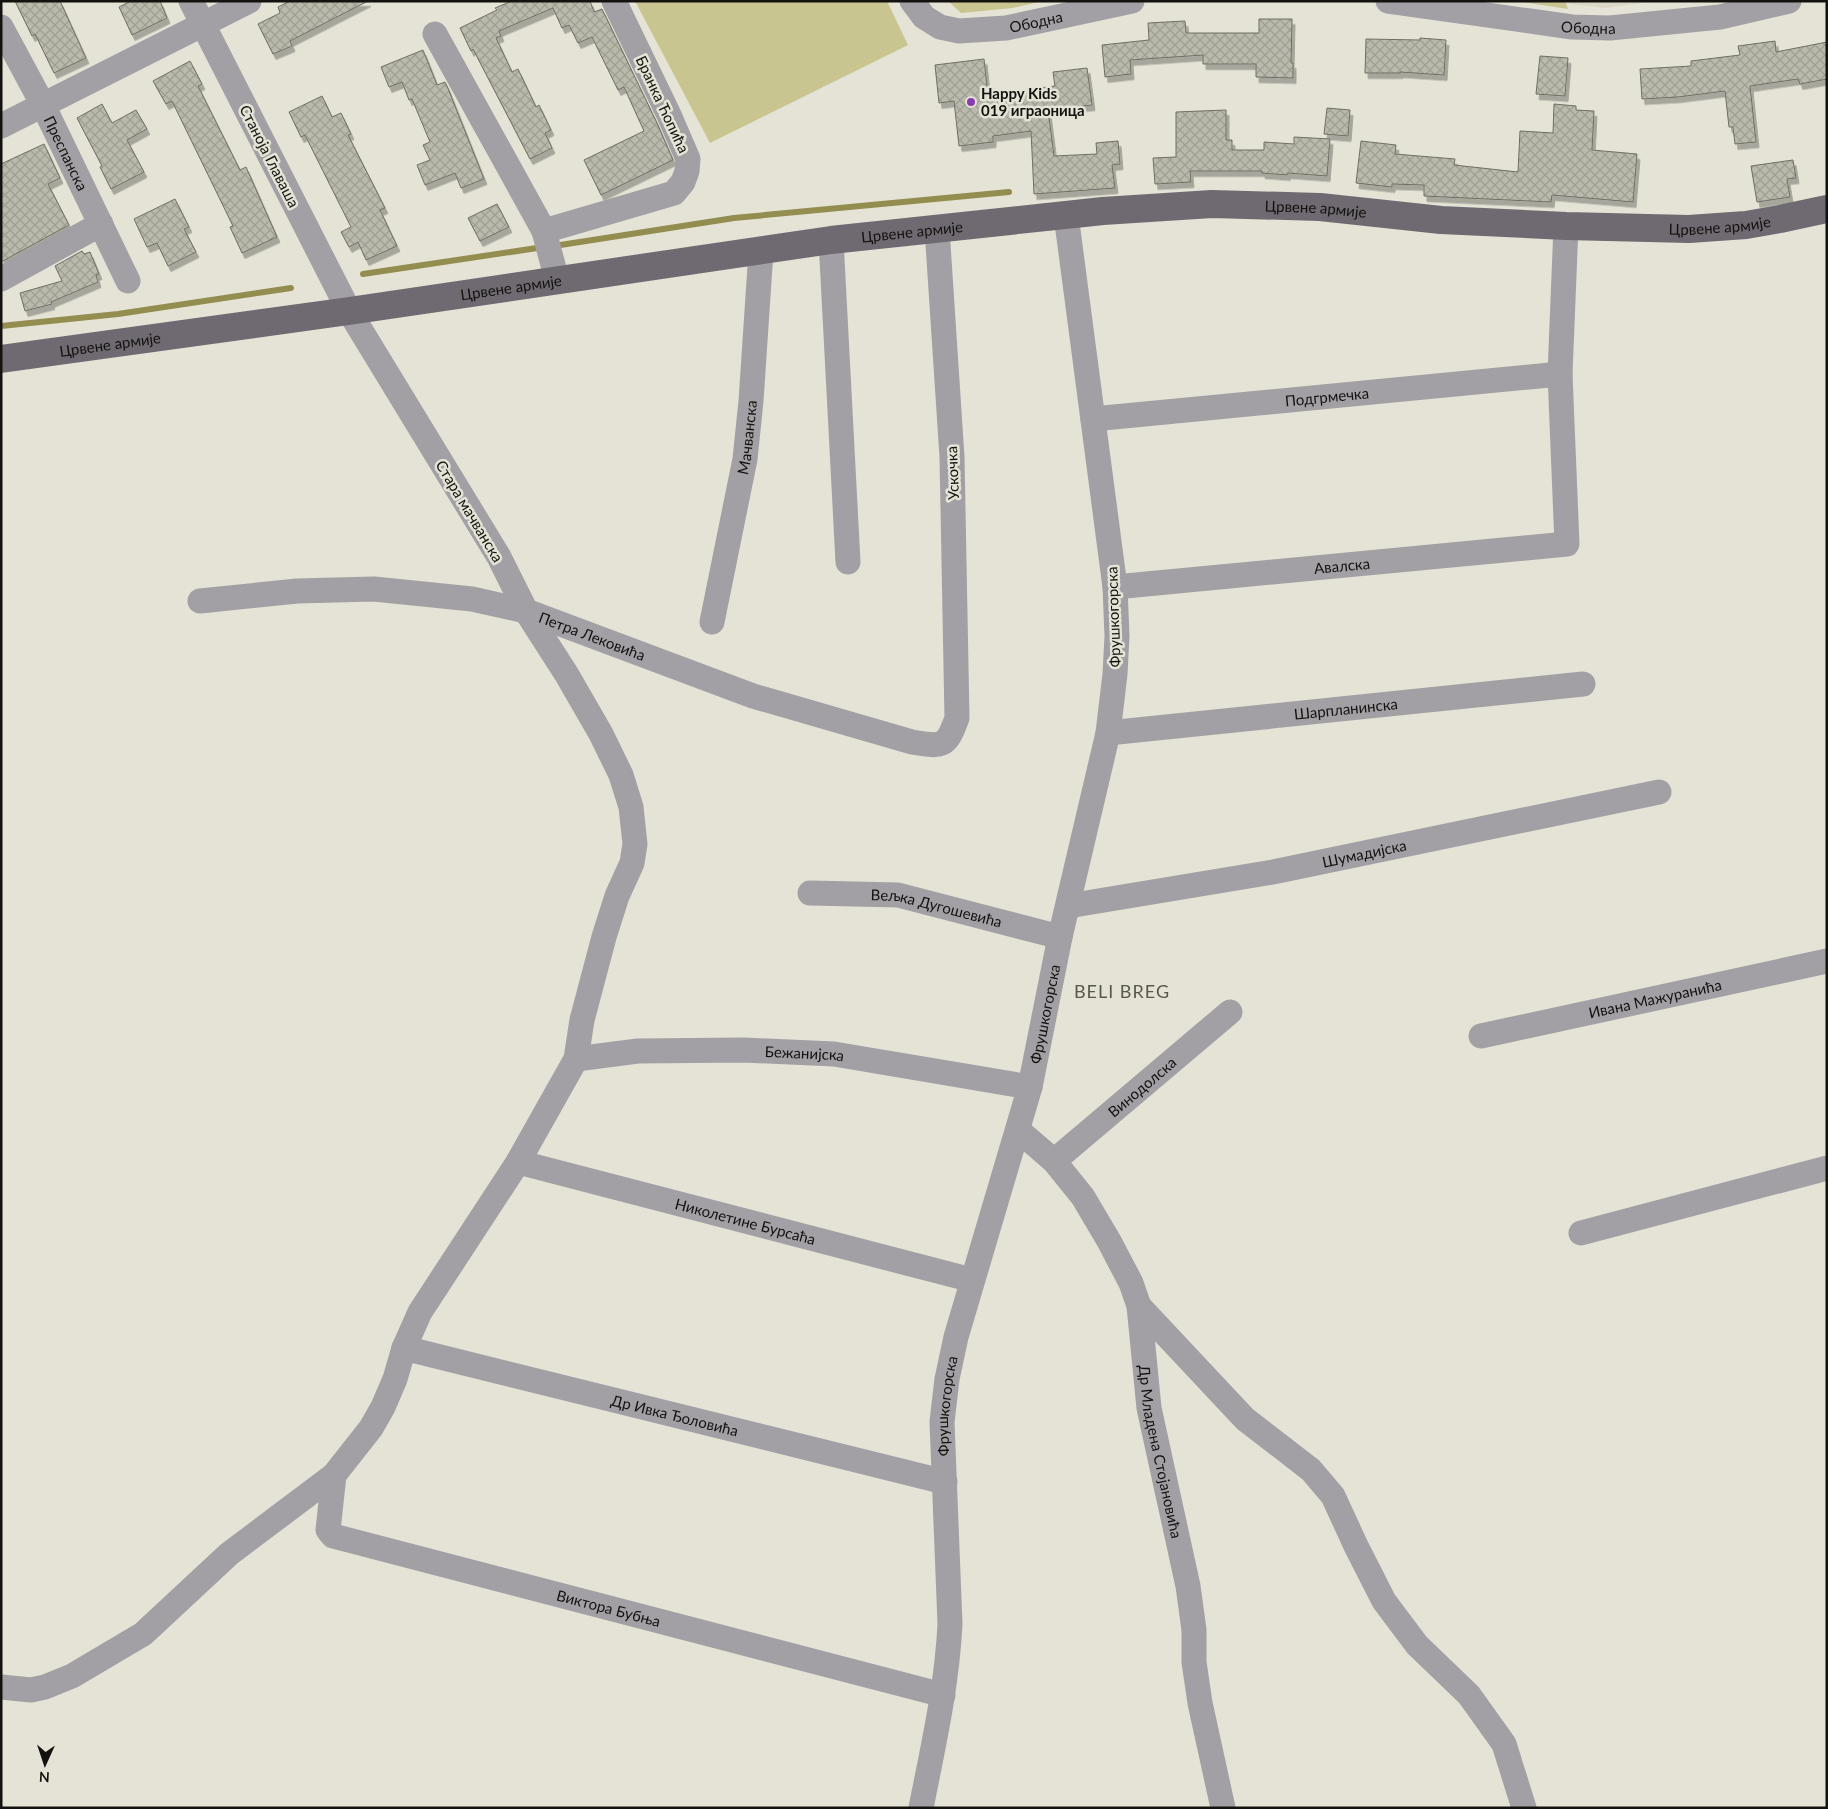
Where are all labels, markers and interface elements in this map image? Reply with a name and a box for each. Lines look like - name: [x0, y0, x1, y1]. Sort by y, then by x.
- street label: Ободна: [1008, 7, 1064, 36]
- street label: Ободна: [1560, 17, 1616, 37]
- street label: Бранка Ћопића: [633, 53, 693, 155]
- place label: Happy Kids 019 играоница: [981, 84, 1085, 119]
- marker: Happy Kids 019 играоница: [965, 96, 977, 108]
- street label: Станоја Главаша: [236, 102, 304, 210]
- street label: Преспанска: [40, 113, 92, 194]
- street label: Црвене армије: [1264, 196, 1368, 221]
- street label: Црвене армије: [1669, 212, 1772, 238]
- street label: Црвене армије: [860, 217, 964, 246]
- street label: Црвене армије: [459, 271, 563, 303]
- street label: Црвене армије: [58, 328, 162, 360]
- street label: Подгрмечка: [1284, 383, 1370, 409]
- street label: Мачванска: [733, 399, 760, 476]
- street label: Ускочка: [942, 446, 962, 500]
- street label: Стара мачванска: [432, 457, 508, 565]
- street label: Авалска: [1313, 554, 1371, 577]
- street label: Фрушкогорска: [1102, 566, 1124, 668]
- street label: Петра Лековића: [536, 608, 648, 664]
- street label: Шарпланинска: [1293, 694, 1399, 723]
- street label: Шумадијска: [1320, 836, 1408, 871]
- street label: Вељка Дугошевића: [871, 885, 1004, 931]
- street label: Фрушкогорска: [1026, 963, 1063, 1065]
- street label: Ивана Мажуранића: [1587, 975, 1723, 1021]
- district label: BELI BREG: [1074, 980, 1170, 1002]
- street label: Бежанијска: [764, 1042, 846, 1065]
- street label: Винодолска: [1104, 1053, 1179, 1121]
- street label: Николетине Бурсаћа: [673, 1194, 818, 1248]
- street label: Фрушкогорска: [933, 1354, 961, 1456]
- street label: Др Младена Стојановића: [1136, 1364, 1186, 1540]
- street label: Др Ивка Ђоловића: [609, 1391, 740, 1439]
- street label: Виктора Бубња: [555, 1586, 663, 1630]
- north arrow: [20, 1739, 70, 1789]
- text: N: [38, 1769, 50, 1786]

